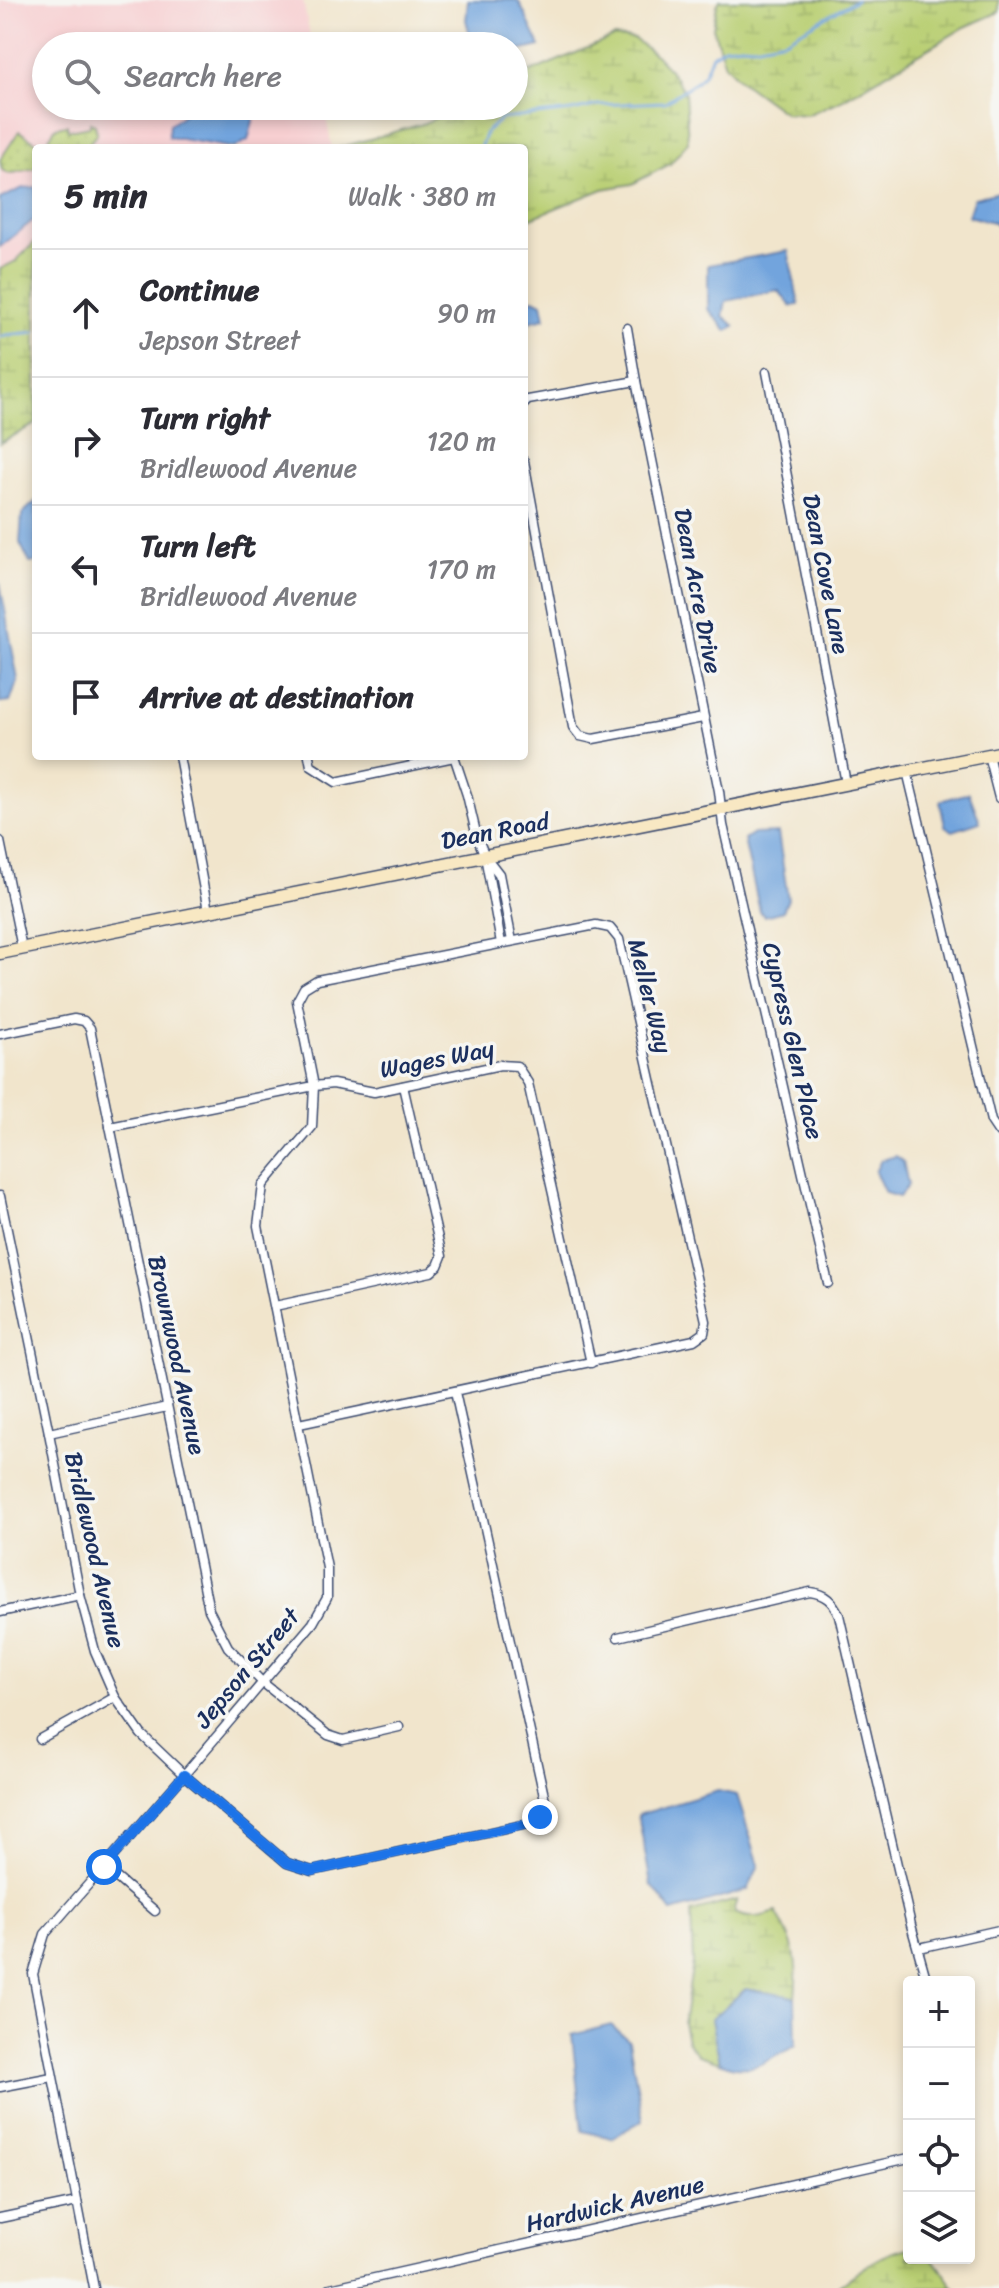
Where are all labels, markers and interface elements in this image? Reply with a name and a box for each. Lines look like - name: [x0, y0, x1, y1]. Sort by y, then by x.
- search box: [32, 32, 528, 120]
- text: Search here: [124, 49, 282, 103]
- icon: search: [60, 54, 104, 98]
- text: 5 min: [64, 166, 147, 226]
- text: Walk · 380 m: [348, 173, 496, 219]
- text: Continue: [140, 263, 259, 317]
- text: 90 m: [437, 290, 496, 336]
- icon: ahead: [64, 291, 108, 335]
- text: Jepson Street: [140, 317, 300, 363]
- text: Turn right: [140, 391, 270, 445]
- text: 120 m: [427, 418, 496, 464]
- icon: right: [64, 419, 108, 463]
- text: Bridlewood Avenue: [140, 445, 357, 491]
- street label: Dean Cove Lane: [790, 490, 862, 658]
- street label: Dean Acre Drive: [661, 505, 735, 677]
- text: Turn left: [140, 519, 256, 573]
- text: 170 m: [427, 546, 496, 592]
- icon: left: [64, 547, 108, 591]
- text: Bridlewood Avenue: [140, 573, 357, 619]
- text: Arrive at destination: [140, 670, 414, 724]
- icon: arrive: [64, 675, 108, 719]
- street label: Dean Road: [437, 800, 554, 862]
- street label: Meller Way: [615, 934, 685, 1058]
- street label: Cypress Glen Place: [750, 938, 836, 1144]
- street label: Wages Way: [376, 1027, 498, 1091]
- street label: Brownwood Avenue: [135, 1251, 219, 1459]
- street label: Bridlewood Avenue: [52, 1448, 138, 1652]
- street label: Jepson Street: [183, 1597, 311, 1739]
- route end: [522, 1799, 558, 1835]
- route start: [86, 1849, 122, 1885]
- map controls: [903, 1976, 975, 2264]
- button: +: [903, 1976, 975, 2048]
- button: −: [903, 2048, 975, 2120]
- button: locate: [903, 2120, 975, 2192]
- street label: Hardwick Avenue: [521, 2163, 709, 2245]
- button: layers: [903, 2192, 975, 2264]

